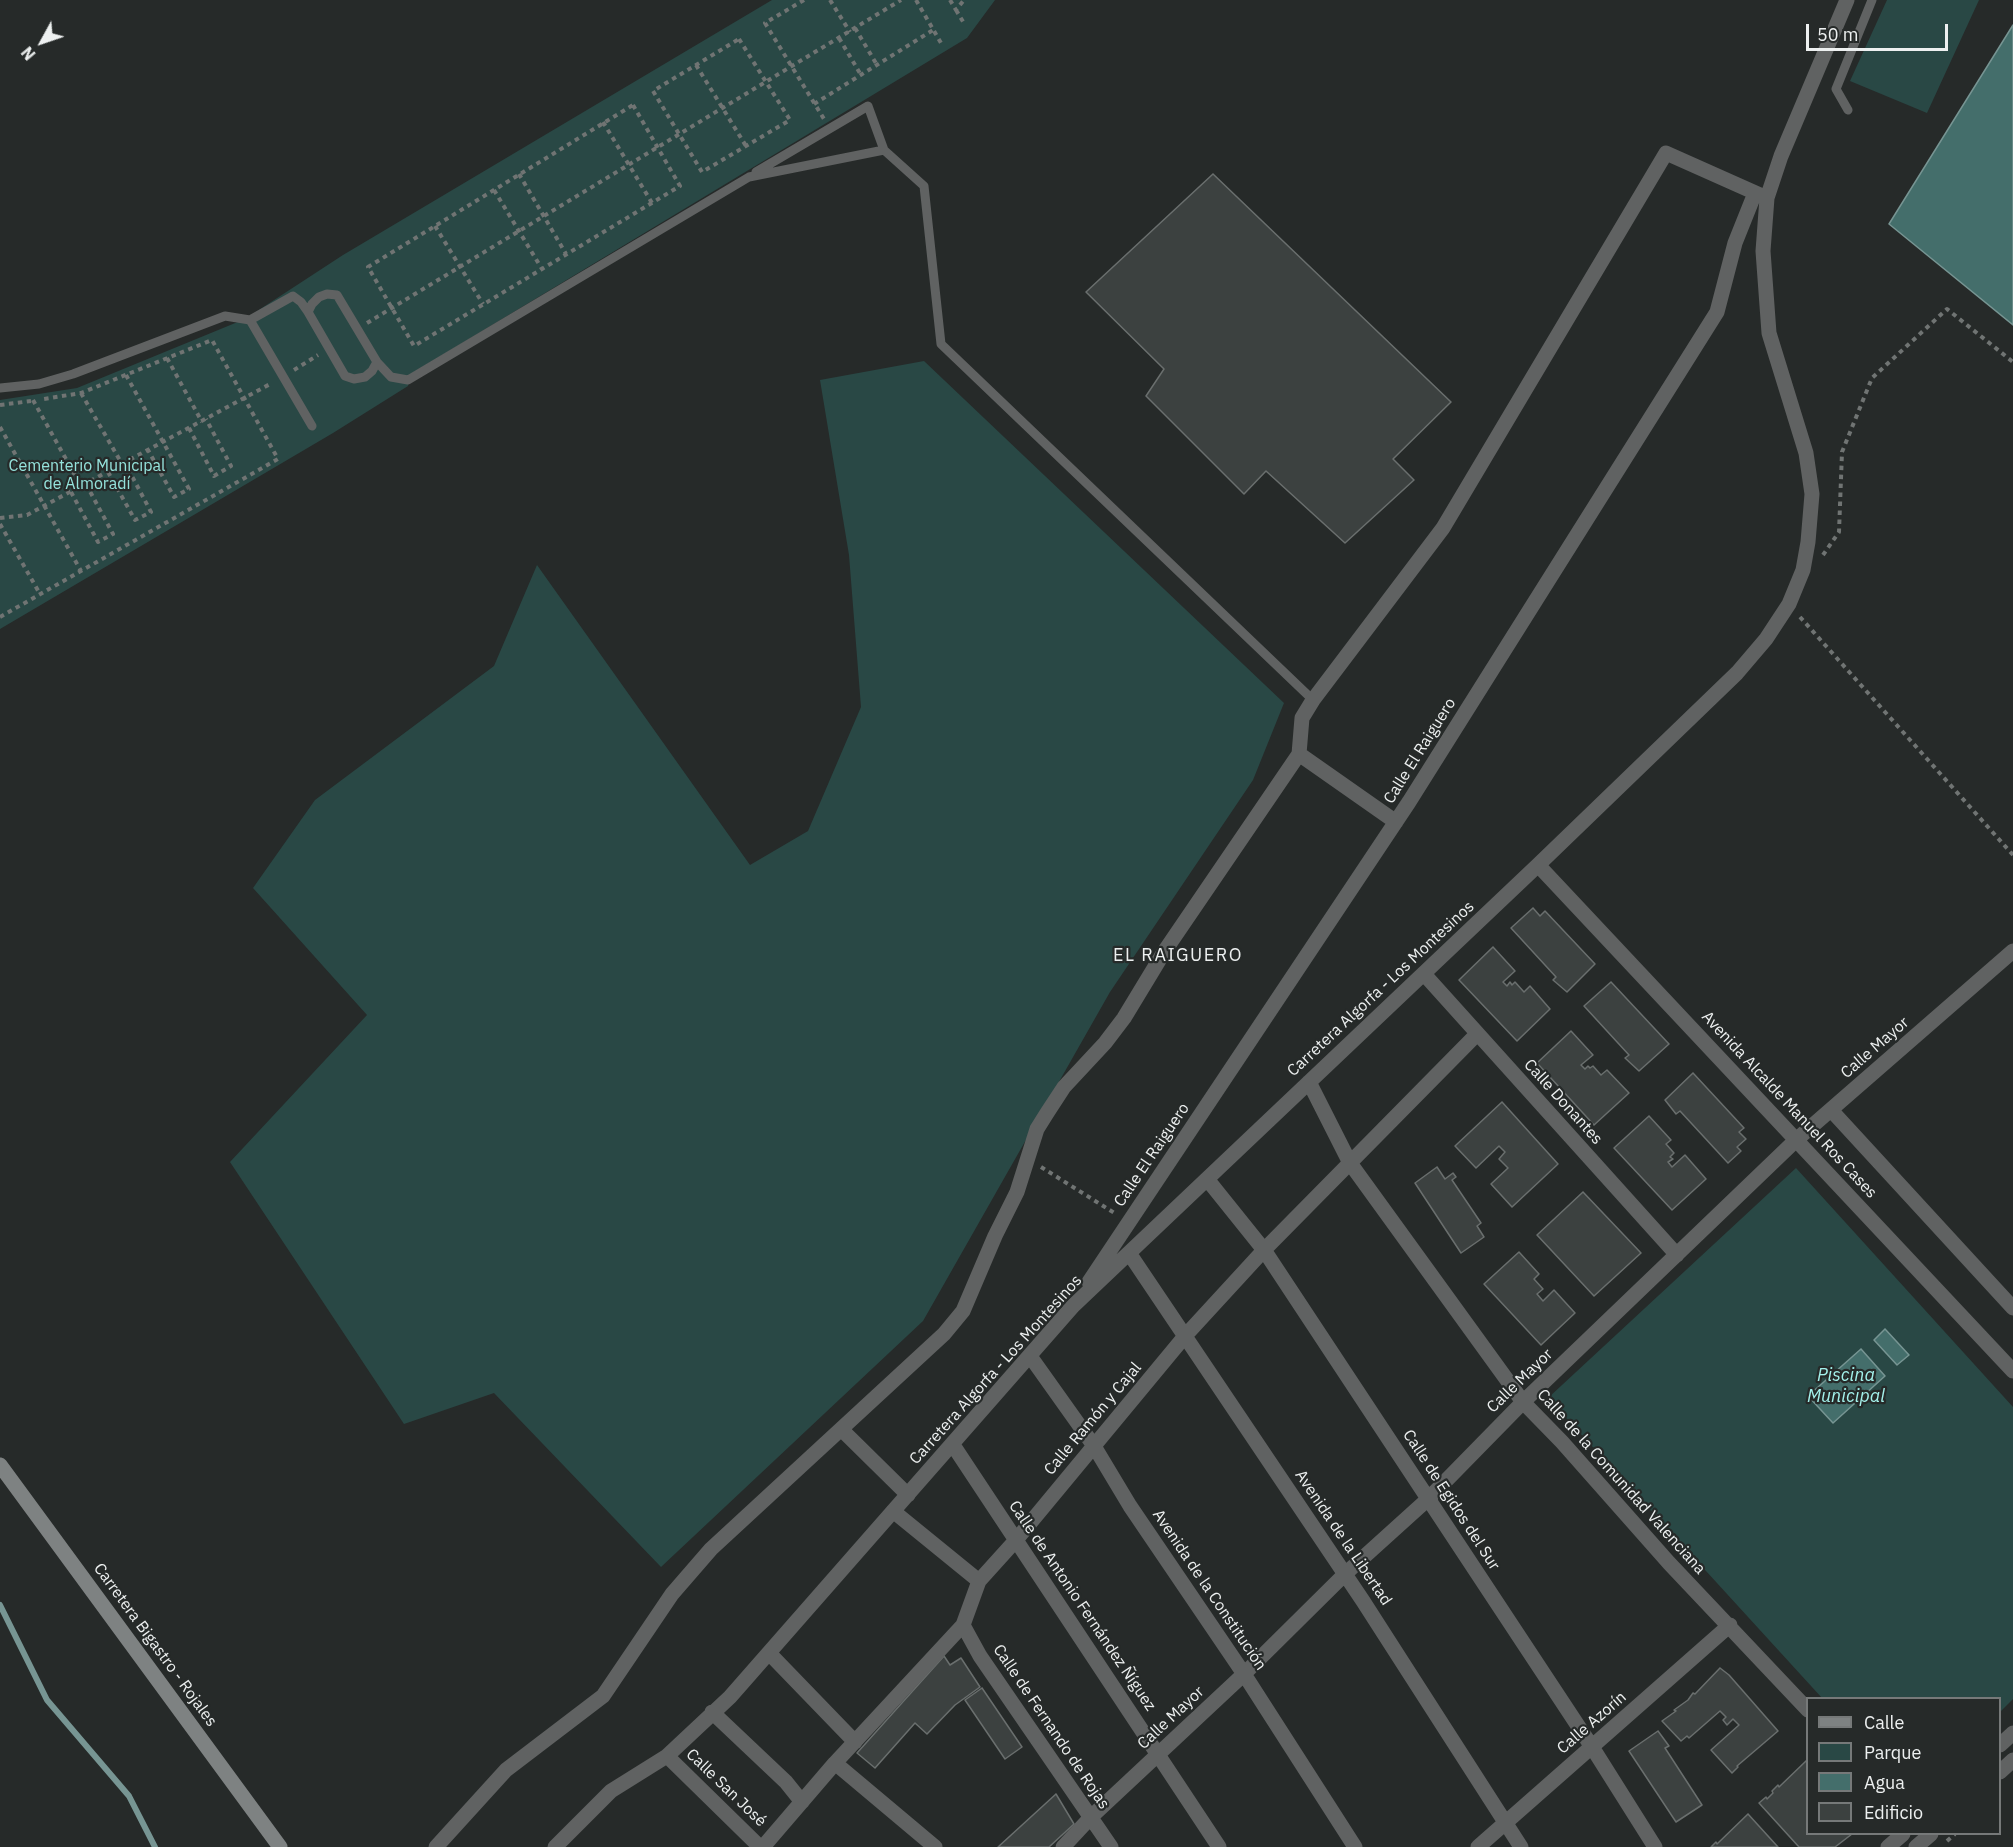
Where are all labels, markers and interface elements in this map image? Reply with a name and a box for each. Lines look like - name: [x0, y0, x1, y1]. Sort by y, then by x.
- north arrow: [12, 12, 72, 72]
- scale bar: [1809, 12, 1952, 50]
- text: 50 m: [1817, 23, 1859, 46]
- text: N: [17, 43, 40, 64]
- park label: Cementerio Municipal de Almoradí: [9, 456, 165, 494]
- street label: Calle El Raiguero: [1380, 695, 1460, 807]
- street label: Carretera Algorfa - Los Montesinos: [1284, 897, 1478, 1081]
- district label: EL RAIGUERO: [1113, 945, 1243, 967]
- street label: Avenida Alcalde Manuel Ros Cases: [1697, 1008, 1881, 1202]
- street label: Calle Mayor: [1837, 1013, 1913, 1083]
- street label: Calle Donantes: [1520, 1055, 1606, 1149]
- street label: Calle El Raiguero: [1110, 1100, 1194, 1210]
- street label: Carretera Algorfa - Los Montesinos: [906, 1271, 1086, 1469]
- street label: Calle Mayor: [1483, 1345, 1557, 1417]
- street label: Calle Ramón y Cajal: [1040, 1359, 1146, 1479]
- water label: Piscina Municipal: [1807, 1365, 1885, 1408]
- street label: Calle de la Comunidad Valenciana: [1533, 1386, 1709, 1578]
- street label: Calle de Egidos del Sur: [1398, 1426, 1504, 1574]
- street label: Avenida de la Libertad: [1291, 1467, 1395, 1609]
- street label: Calle de Antonio Fernández Ñíguez: [1004, 1497, 1160, 1715]
- street label: Avenida de la Constitución: [1148, 1506, 1270, 1674]
- street label: Carretera Bigastro - Rojales: [89, 1560, 221, 1730]
- street label: Calle de Fernando de Rojas: [989, 1641, 1113, 1813]
- street label: Calle Mayor: [1134, 1682, 1208, 1754]
- street label: Calle Azorín: [1554, 1688, 1630, 1758]
- legend: [1806, 1697, 2001, 1835]
- text: Calle: [1864, 1711, 1904, 1734]
- text: Parque: [1864, 1741, 1921, 1764]
- street label: Calle San José: [682, 1745, 770, 1831]
- text: Agua: [1864, 1771, 1905, 1794]
- text: Edificio: [1864, 1801, 1923, 1824]

